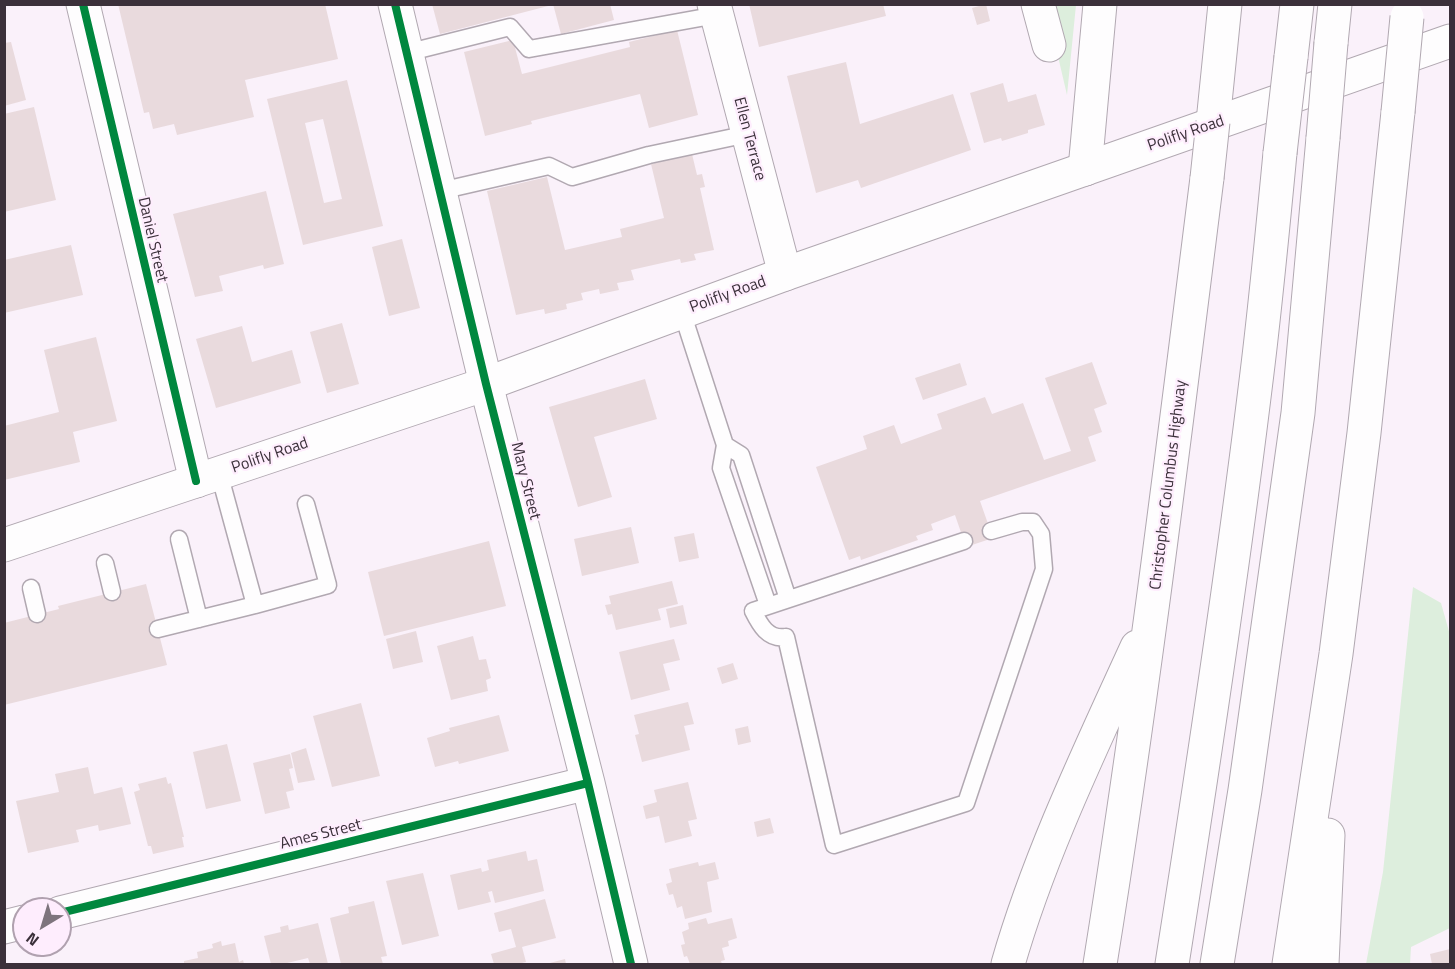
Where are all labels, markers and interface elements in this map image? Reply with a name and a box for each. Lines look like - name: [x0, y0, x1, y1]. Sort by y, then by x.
- street label: Ellen Terrace: [729, 95, 769, 183]
- street label: Polifly Road: [1145, 112, 1227, 156]
- street label: Daniel Street: [133, 195, 171, 285]
- street label: Polifly Road: [687, 272, 769, 318]
- street label: Christopher Columbus Highway: [1147, 379, 1191, 591]
- street label: Polifly Road: [229, 434, 311, 478]
- street label: Mary Street: [506, 440, 544, 522]
- street label: Ames Street: [278, 816, 364, 854]
- north arrow: [12, 897, 72, 957]
- text: N: [20, 927, 44, 952]

